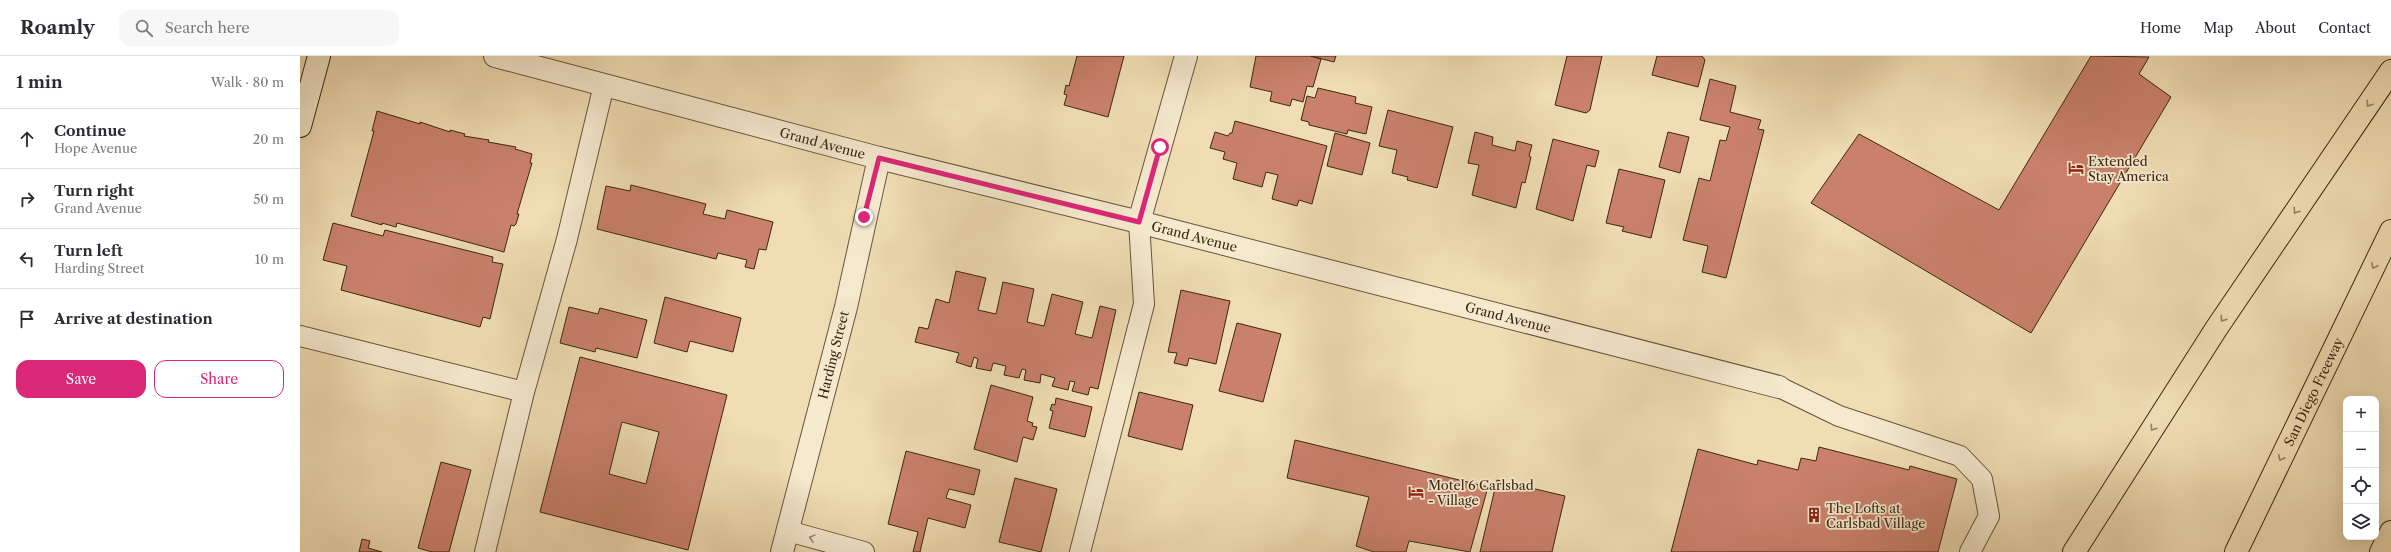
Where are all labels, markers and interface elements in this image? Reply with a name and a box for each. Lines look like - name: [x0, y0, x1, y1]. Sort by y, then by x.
- search box: [119, 10, 399, 46]
- text: Roamly: [20, 16, 95, 39]
- icon: search: [133, 17, 155, 39]
- text: Search here: [165, 18, 250, 37]
- text: Home: [2140, 19, 2181, 37]
- text: Map: [2203, 19, 2233, 37]
- text: About: [2255, 19, 2296, 37]
- text: Contact: [2318, 19, 2371, 37]
- text: 1 min: [16, 72, 63, 92]
- text: Walk · 80 m: [211, 74, 284, 90]
- one-way arrow: [2367, 99, 2374, 106]
- text: Continue: [54, 121, 126, 140]
- street label: Grand Avenue: [778, 124, 867, 162]
- icon: ahead: [16, 128, 38, 150]
- text: 20 m: [253, 131, 284, 147]
- route start: [1151, 138, 1169, 156]
- text: Hope Avenue: [54, 140, 137, 156]
- place label: Extended Stay America: [2088, 153, 2169, 184]
- hotel icon: Extended Stay America: [2067, 159, 2085, 177]
- text: Turn right: [54, 181, 134, 200]
- icon: right: [16, 188, 38, 210]
- text: 50 m: [253, 191, 284, 207]
- text: Grand Avenue: [54, 200, 142, 216]
- one-way arrow: [2293, 207, 2301, 214]
- route end: [855, 208, 873, 226]
- street label: Grand Avenue: [1150, 218, 1239, 255]
- text: Turn left: [54, 241, 123, 260]
- icon: left: [16, 248, 38, 270]
- text: 10 m: [255, 251, 284, 267]
- text: Harding Street: [54, 260, 144, 276]
- one-way arrow: [2371, 261, 2379, 269]
- street label: Grand Avenue: [1464, 298, 1553, 336]
- icon: arrive: [16, 308, 38, 330]
- text: Arrive at destination: [54, 309, 213, 328]
- street label: Harding Street: [814, 309, 852, 401]
- one-way arrow: [2220, 315, 2228, 322]
- street label: San Diego Freeway: [2280, 334, 2347, 449]
- button: Save: [16, 360, 146, 398]
- button: Share: [154, 360, 284, 398]
- map controls: [2343, 396, 2379, 540]
- button: +: [2343, 396, 2379, 432]
- one-way arrow: [2150, 424, 2158, 431]
- button: −: [2343, 432, 2379, 468]
- one-way arrow: [2278, 454, 2286, 462]
- button: locate: [2343, 468, 2379, 504]
- place label: Motel 6 Carlsbad - Village: [1428, 477, 1534, 508]
- hotel icon: Motel 6 Carlsbad - Village: [1407, 483, 1425, 501]
- place label: The Lofts at Carlsbad Village: [1826, 500, 1925, 531]
- button: layers: [2343, 504, 2379, 540]
- building icon: The Lofts at Carlsbad Village: [1805, 506, 1823, 524]
- one-way arrow: [809, 534, 816, 543]

